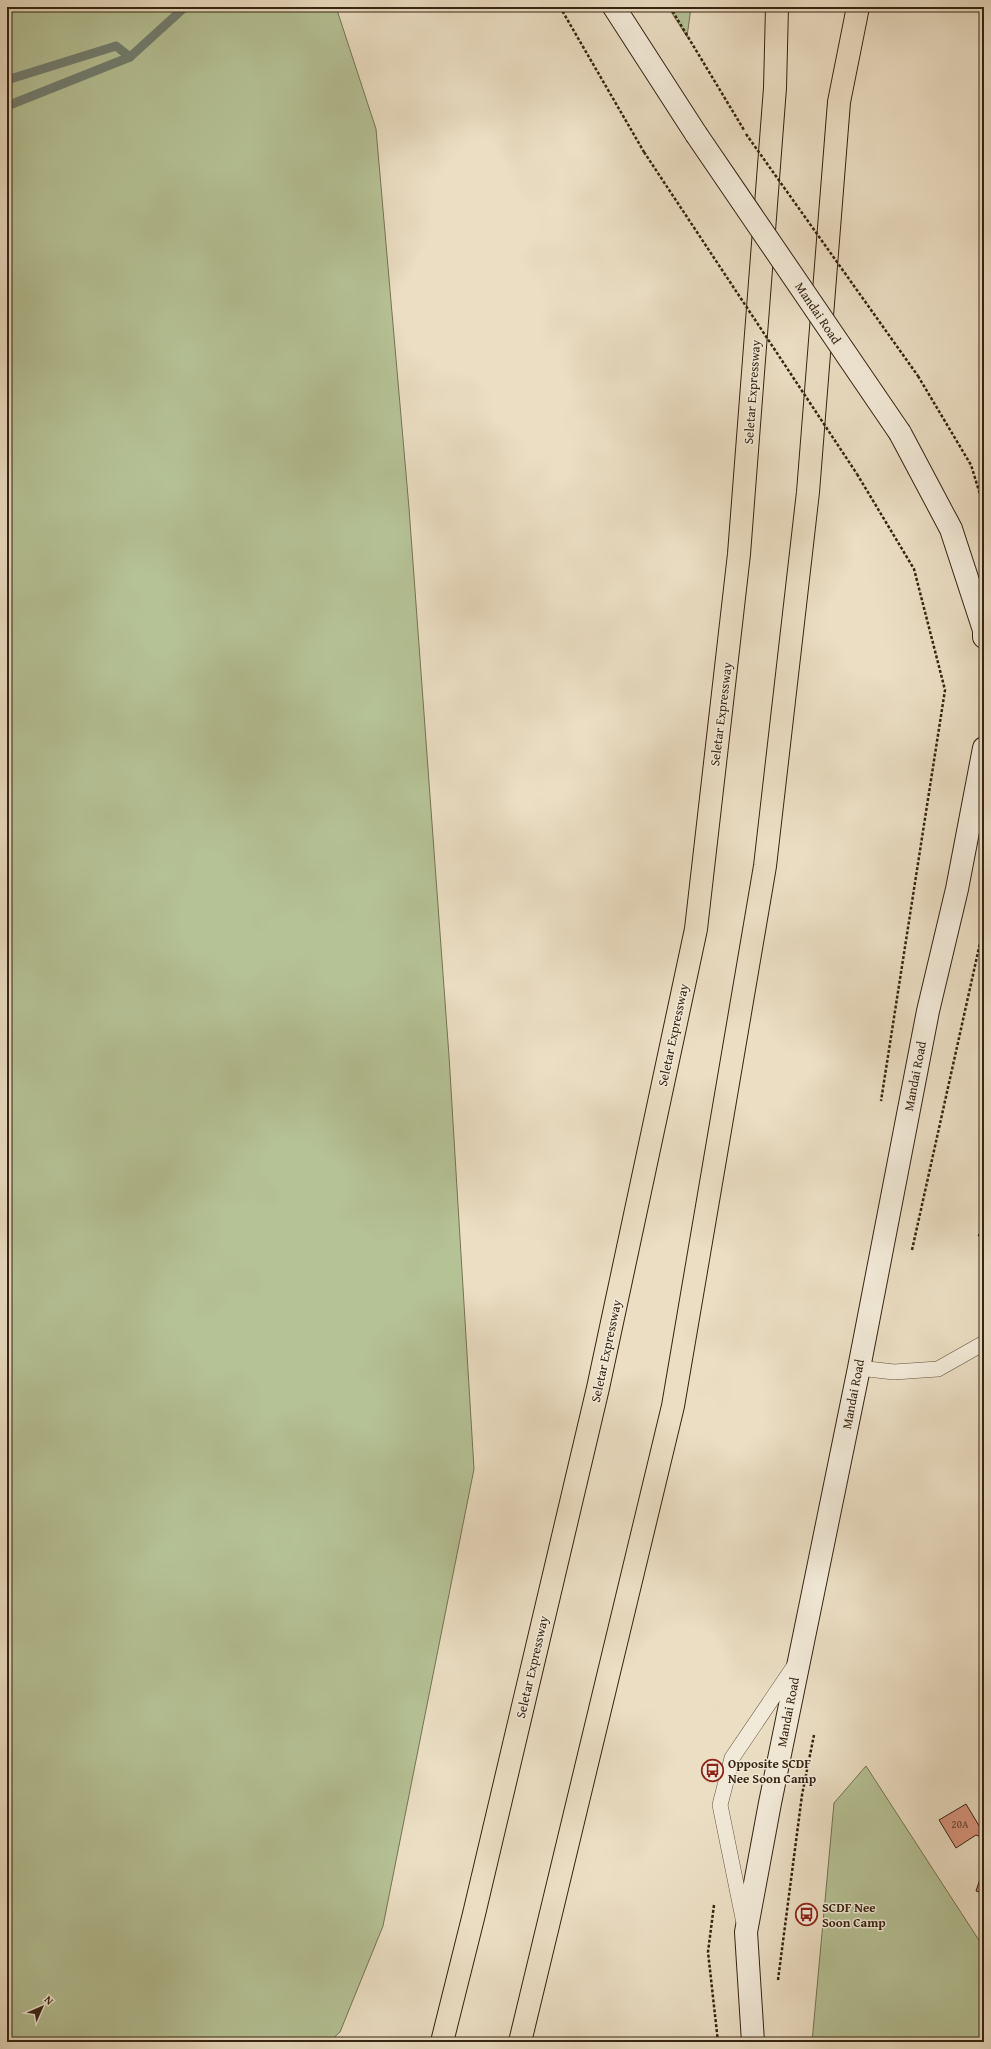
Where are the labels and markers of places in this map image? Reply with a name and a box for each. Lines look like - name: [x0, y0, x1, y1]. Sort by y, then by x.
- place label: Opposite SCDF Nee Soon Camp: [728, 1754, 817, 1788]
- bus stop icon: Opposite SCDF Nee Soon Camp: [699, 1757, 725, 1783]
- place label: SCDF Nee Soon Camp: [822, 1898, 886, 1932]
- bus stop icon: SCDF Nee Soon Camp: [793, 1901, 819, 1927]

